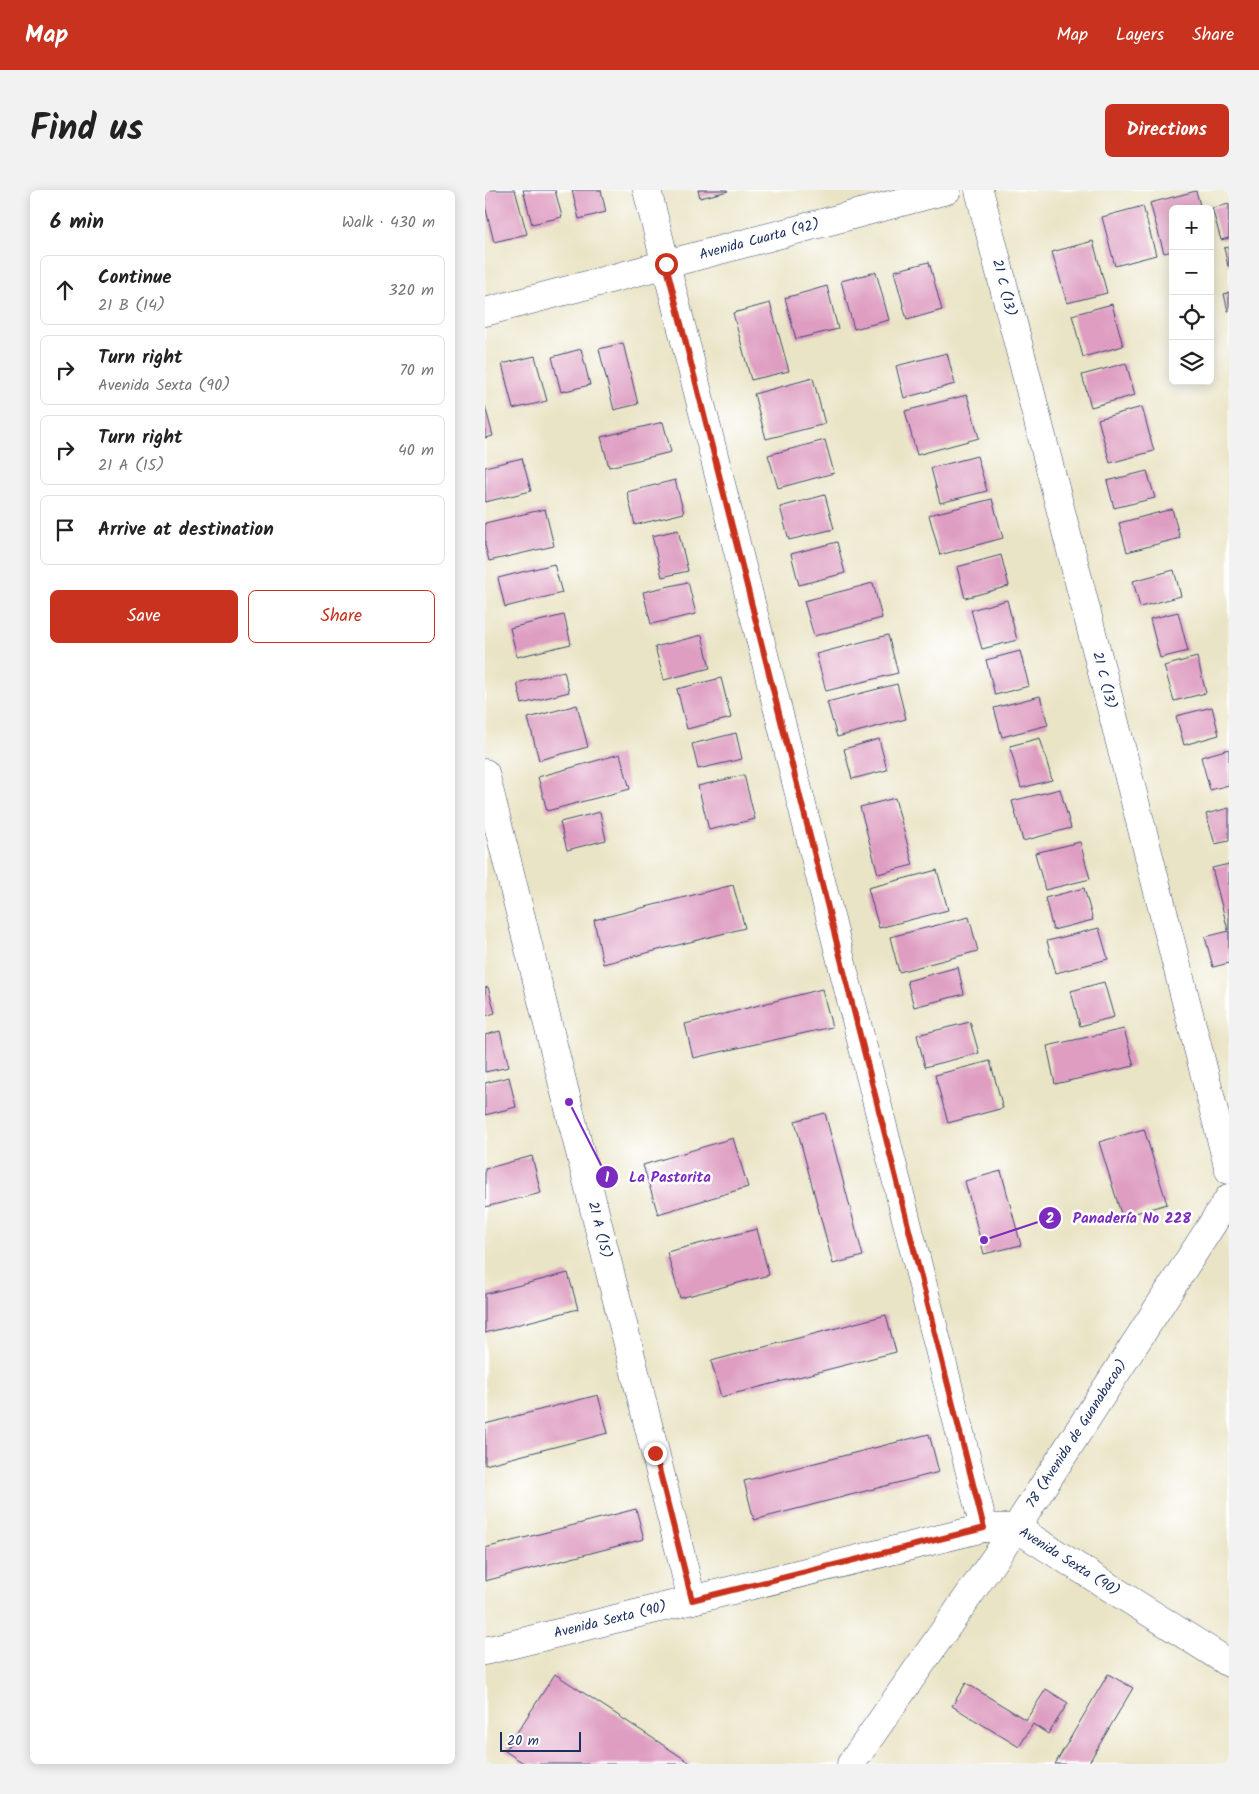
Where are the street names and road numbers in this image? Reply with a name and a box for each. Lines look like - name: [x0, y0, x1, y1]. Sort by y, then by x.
- street label: Avenida Cuarta (92): [697, 213, 822, 266]
- street label: 21 C (13): [986, 257, 1022, 319]
- street label: 21 C (13): [1086, 649, 1122, 711]
- street label: 21 A (15): [582, 1199, 617, 1261]
- street label: 78 (Avenida de Guanabacoa): [1021, 1355, 1133, 1513]
- street label: Avenida Sexta (90): [1014, 1521, 1124, 1602]
- street label: Avenida Sexta (90): [551, 1596, 669, 1645]

